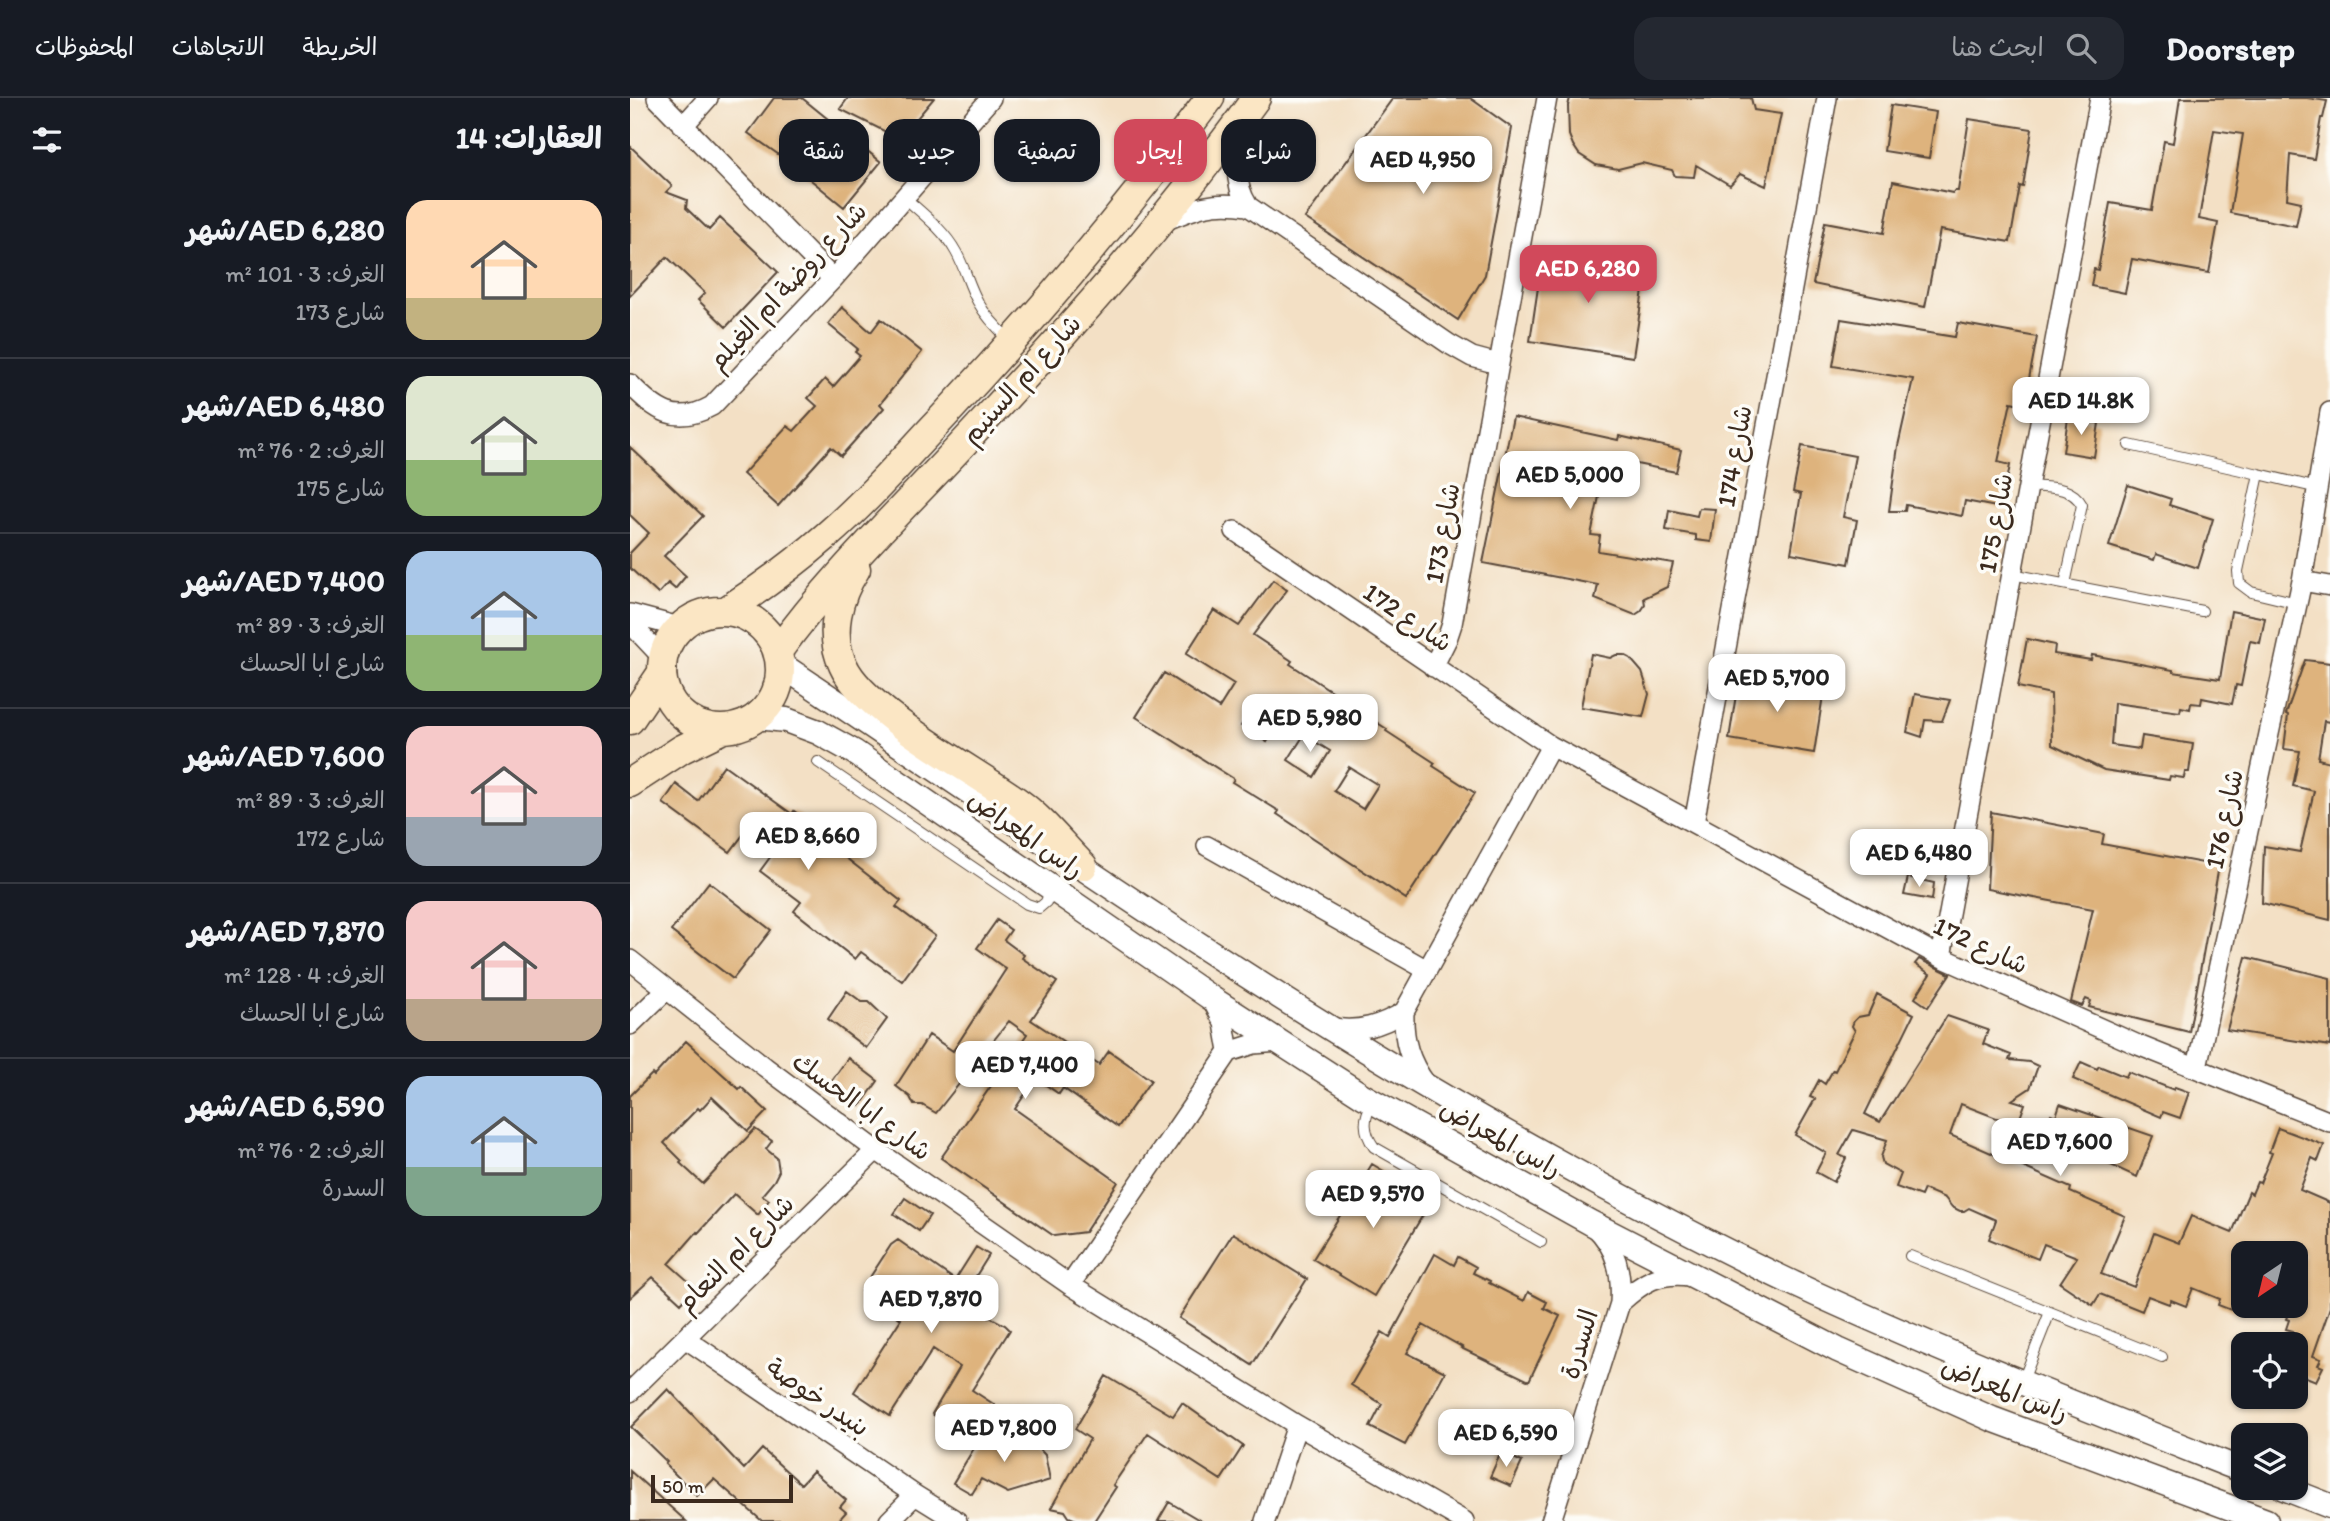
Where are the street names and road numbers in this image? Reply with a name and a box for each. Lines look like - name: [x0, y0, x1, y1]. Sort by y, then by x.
- street label: شارع روضة ام الغيلم: [701, 195, 876, 380]
- street label: شارع ام السنيم: [954, 307, 1091, 453]
- street label: شارع 174: [1709, 403, 1761, 510]
- street label: شارع 175: [1970, 471, 2021, 576]
- street label: شارع 173: [1417, 480, 1469, 586]
- street label: شارع 172: [1356, 576, 1459, 660]
- street label: شارع 176: [2198, 766, 2252, 872]
- street label: راس المعراض: [962, 782, 1090, 886]
- street label: شارع 172: [1928, 909, 2033, 983]
- street label: شارع ابا الحسك: [785, 1045, 938, 1169]
- street label: راس المعراض: [1435, 1092, 1567, 1184]
- street label: شارع ام النعام: [670, 1188, 803, 1321]
- street label: السدرة: [1553, 1305, 1605, 1383]
- street label: راس المعراض: [1937, 1349, 2073, 1429]
- street label: بنيدر خوصة: [760, 1351, 876, 1443]

